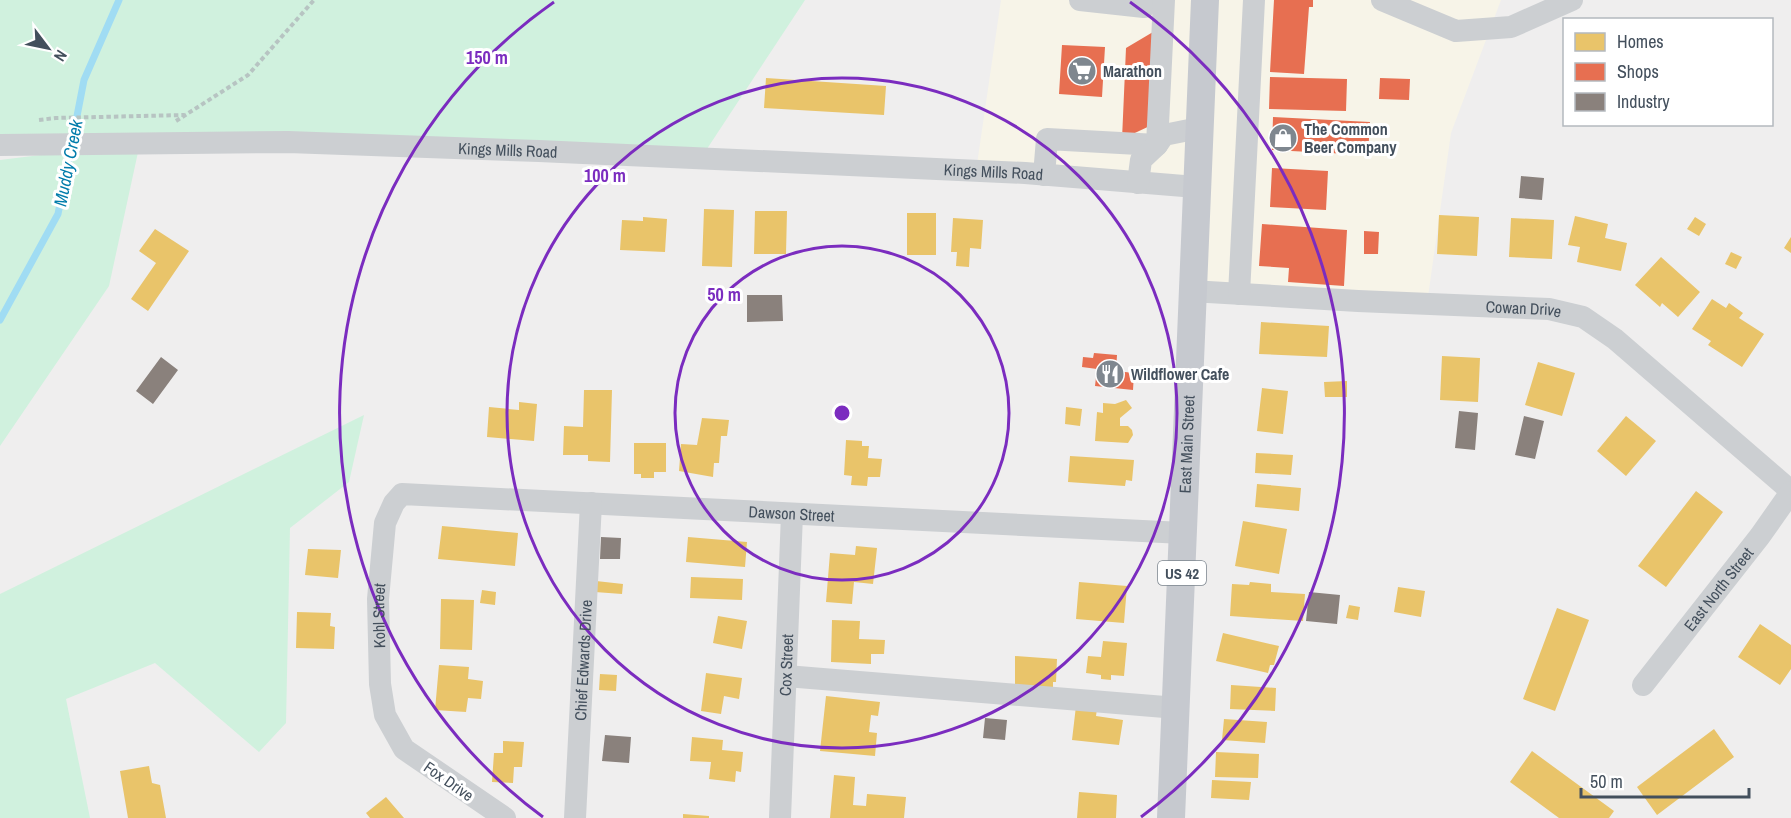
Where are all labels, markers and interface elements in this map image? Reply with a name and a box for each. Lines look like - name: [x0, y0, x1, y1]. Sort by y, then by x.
- north arrow: [18, 18, 78, 78]
- legend: [1563, 18, 1773, 126]
- text: Homes: [1617, 29, 1664, 54]
- text: 150 m: [466, 45, 508, 70]
- text: N: [49, 46, 73, 66]
- supermarket icon: Marathon: [1066, 55, 1098, 87]
- text: Shops: [1617, 59, 1659, 84]
- place label: Marathon: [1103, 60, 1162, 82]
- text: Industry: [1617, 89, 1670, 114]
- water label: Muddy Creek: [47, 117, 89, 208]
- place label: The Common Beer Company: [1304, 118, 1397, 158]
- shop icon: The Common Beer Company: [1267, 122, 1299, 154]
- street label: Kings Mills Road: [458, 137, 558, 163]
- street label: Kings Mills Road: [943, 158, 1044, 185]
- text: 100 m: [584, 163, 626, 188]
- text: 50 m: [707, 282, 741, 307]
- street label: Cowan Drive: [1485, 295, 1564, 323]
- restaurant icon: Wildflower Cafe: [1094, 358, 1126, 390]
- place label: Wildflower Cafe: [1131, 363, 1229, 385]
- street label: East Main Street: [1174, 395, 1200, 494]
- centre of rings: [832, 403, 852, 423]
- street label: Dawson Street: [748, 500, 835, 527]
- street label: East North Street: [1679, 542, 1758, 635]
- road number: US 42: [1158, 561, 1206, 585]
- street label: Kohl Street: [367, 582, 390, 648]
- street label: Chief Edwards Drive: [569, 599, 597, 721]
- street label: Cox Street: [774, 633, 798, 697]
- street label: Fox Drive: [420, 756, 478, 806]
- scale bar: [1581, 761, 1749, 799]
- text: 50 m: [1590, 769, 1623, 794]

